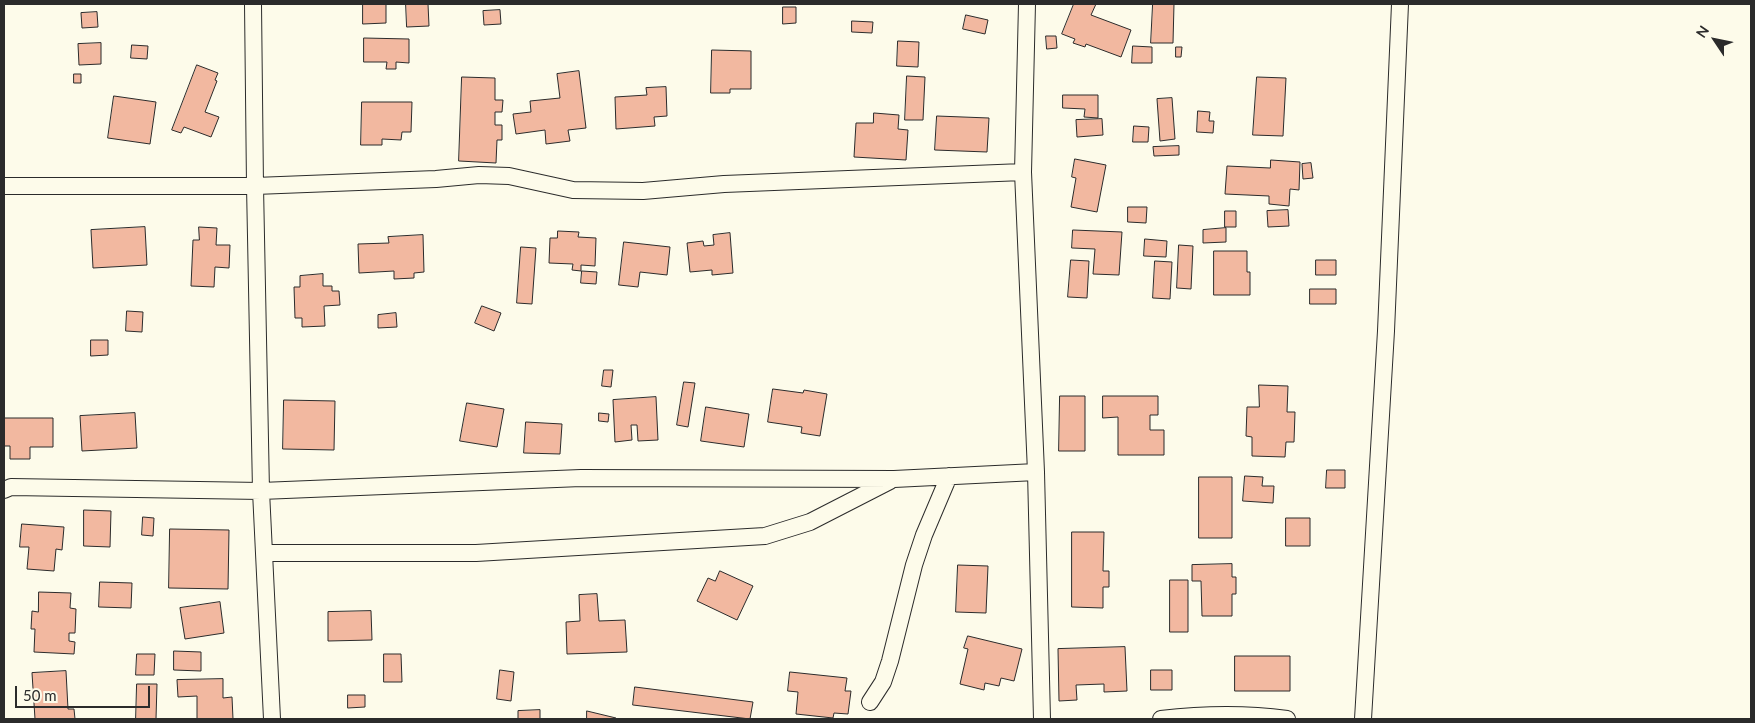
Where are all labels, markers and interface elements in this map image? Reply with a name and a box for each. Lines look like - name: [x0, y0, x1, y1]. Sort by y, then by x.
- north arrow: [1690, 15, 1740, 65]
- text: N: [1692, 22, 1712, 41]
- scale bar: [18, 676, 152, 708]
- text: 50 m: [23, 686, 57, 704]

